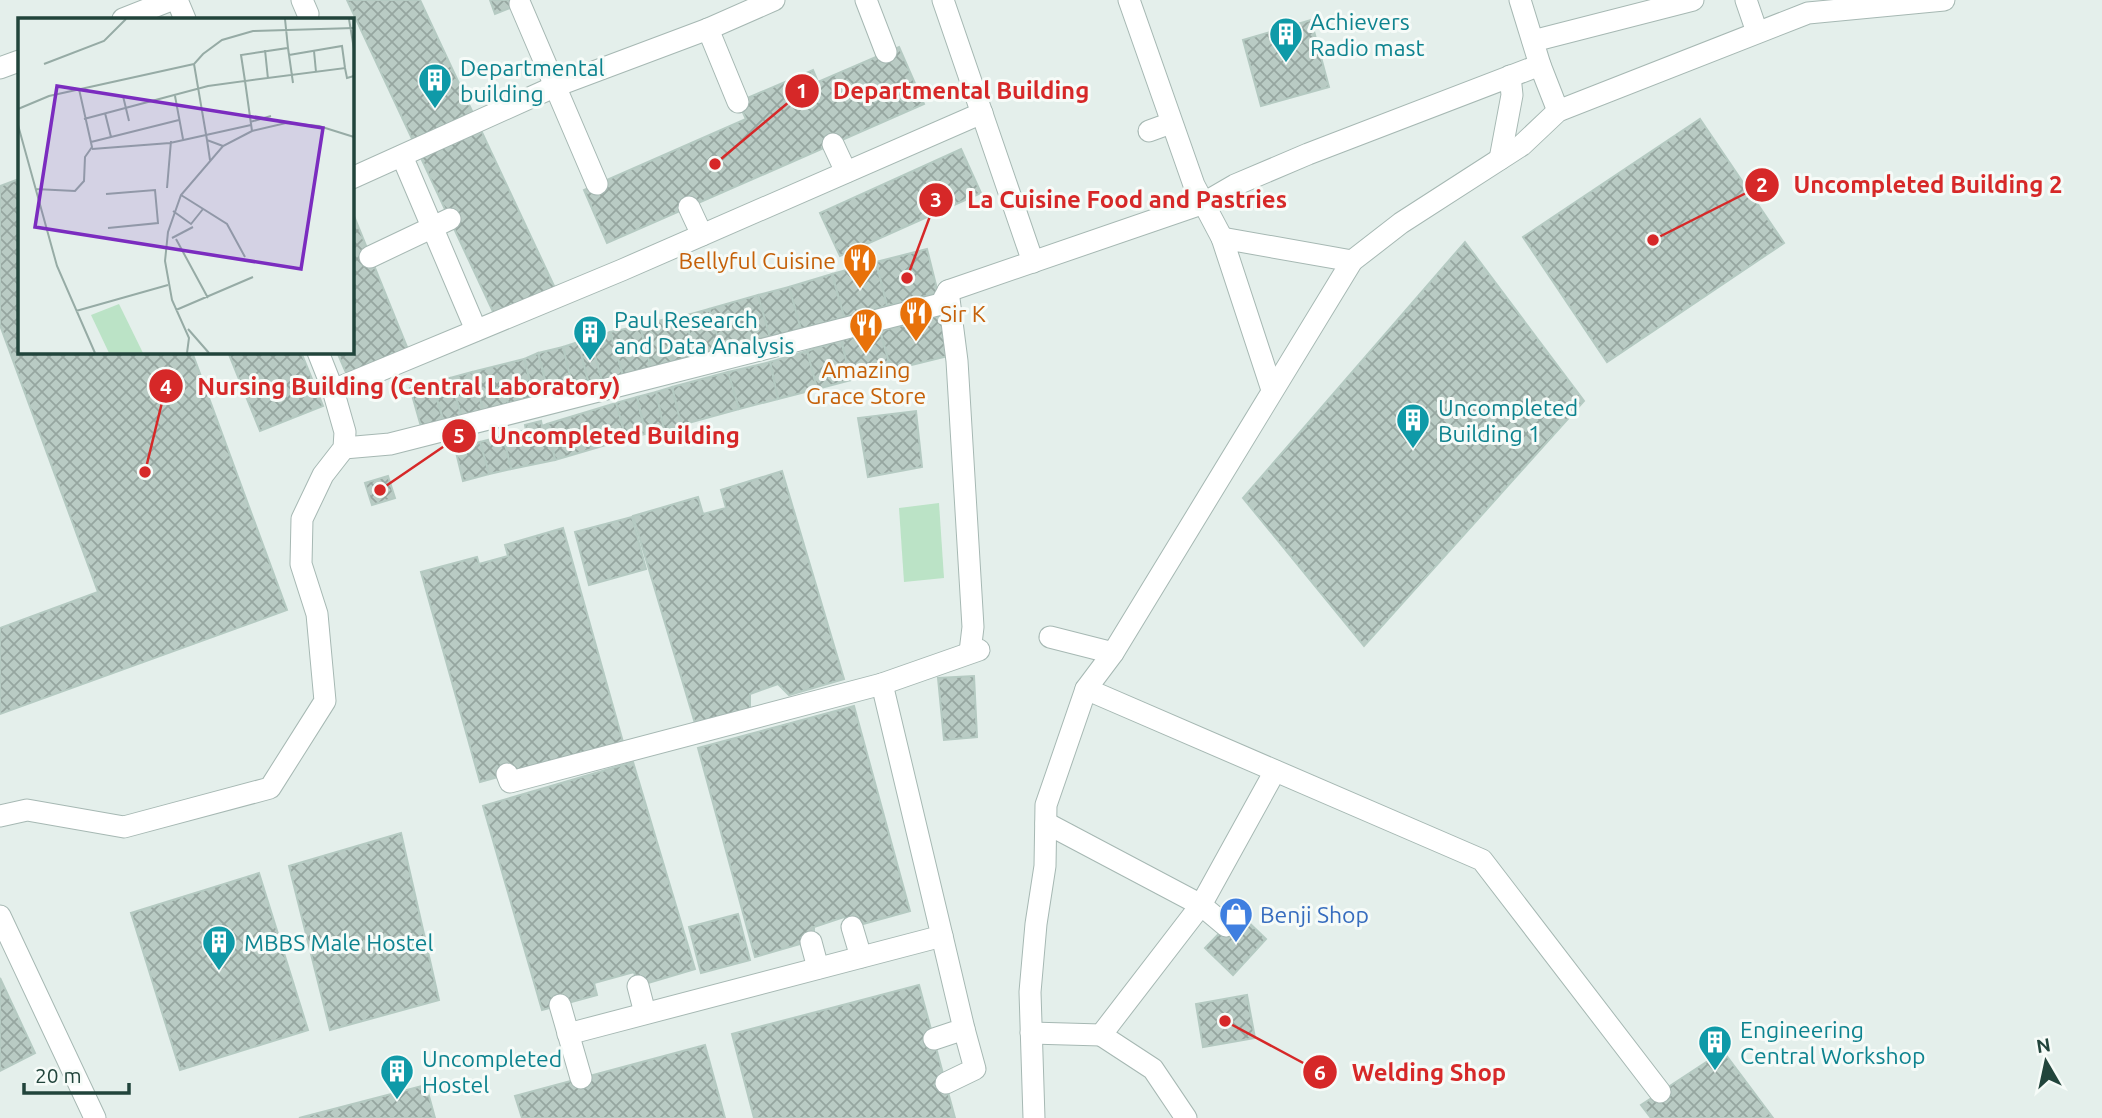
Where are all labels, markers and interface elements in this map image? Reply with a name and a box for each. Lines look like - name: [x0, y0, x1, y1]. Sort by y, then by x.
- place label: Achievers Radio mast: [1310, 9, 1425, 60]
- building icon: Achievers Radio mast: [1267, 15, 1305, 64]
- inset map: [18, 18, 354, 354]
- place label: Departmental building: [460, 55, 605, 106]
- building icon: Departmental building: [416, 61, 454, 110]
- callout: Departmental Building: [784, 69, 1104, 114]
- text: Departmental Building: [833, 77, 1089, 104]
- text: 1: [796, 78, 808, 102]
- callout: Uncompleted Building 2: [1744, 162, 2076, 207]
- text: Uncompleted Building 2: [1794, 171, 2063, 198]
- text: 2: [1756, 172, 1768, 196]
- callout: La Cuisine Food and Pastries: [918, 177, 1301, 222]
- text: La Cuisine Food and Pastries: [967, 186, 1287, 213]
- text: 3: [930, 187, 942, 211]
- restaurant icon: Bellyful Cuisine: [841, 241, 879, 290]
- place label: Bellyful Cuisine: [678, 248, 836, 273]
- restaurant icon: Sir K: [897, 294, 935, 343]
- place label: Sir K: [940, 301, 986, 326]
- restaurant icon: Amazing Grace Store: [847, 306, 885, 355]
- place label: Paul Research and Data Analysis: [614, 307, 794, 358]
- building icon: Paul Research and Data Analysis: [571, 313, 609, 362]
- place label: Amazing Grace Store: [806, 357, 926, 408]
- callout: Nursing Building (Central Laboratory): [148, 364, 635, 409]
- text: Nursing Building (Central Laboratory): [197, 373, 621, 400]
- text: 4: [160, 374, 172, 398]
- place label: Uncompleted Building 1: [1438, 395, 1578, 446]
- building icon: Uncompleted Building 1: [1394, 401, 1432, 450]
- callout: Uncompleted Building: [442, 414, 754, 459]
- text: Uncompleted Building: [490, 422, 740, 449]
- text: 5: [453, 423, 465, 447]
- shop icon: Benji Shop: [1217, 895, 1255, 944]
- place label: Benji Shop: [1260, 902, 1369, 927]
- building icon: MBBS Male Hostel: [200, 923, 238, 972]
- place label: MBBS Male Hostel: [244, 930, 434, 955]
- place label: Engineering Central Workshop: [1740, 1017, 1926, 1068]
- building icon: Engineering Central Workshop: [1696, 1023, 1734, 1072]
- north arrow: [2011, 1027, 2081, 1097]
- text: N: [2035, 1033, 2052, 1057]
- place label: Uncompleted Hostel: [422, 1046, 562, 1097]
- callout: Welding Shop: [1303, 1050, 1520, 1095]
- scale bar: [24, 1052, 130, 1096]
- building icon: Uncompleted Hostel: [378, 1052, 416, 1101]
- text: Welding Shop: [1352, 1059, 1506, 1086]
- text: 6: [1314, 1060, 1326, 1084]
- text: 20 m: [35, 1063, 82, 1087]

